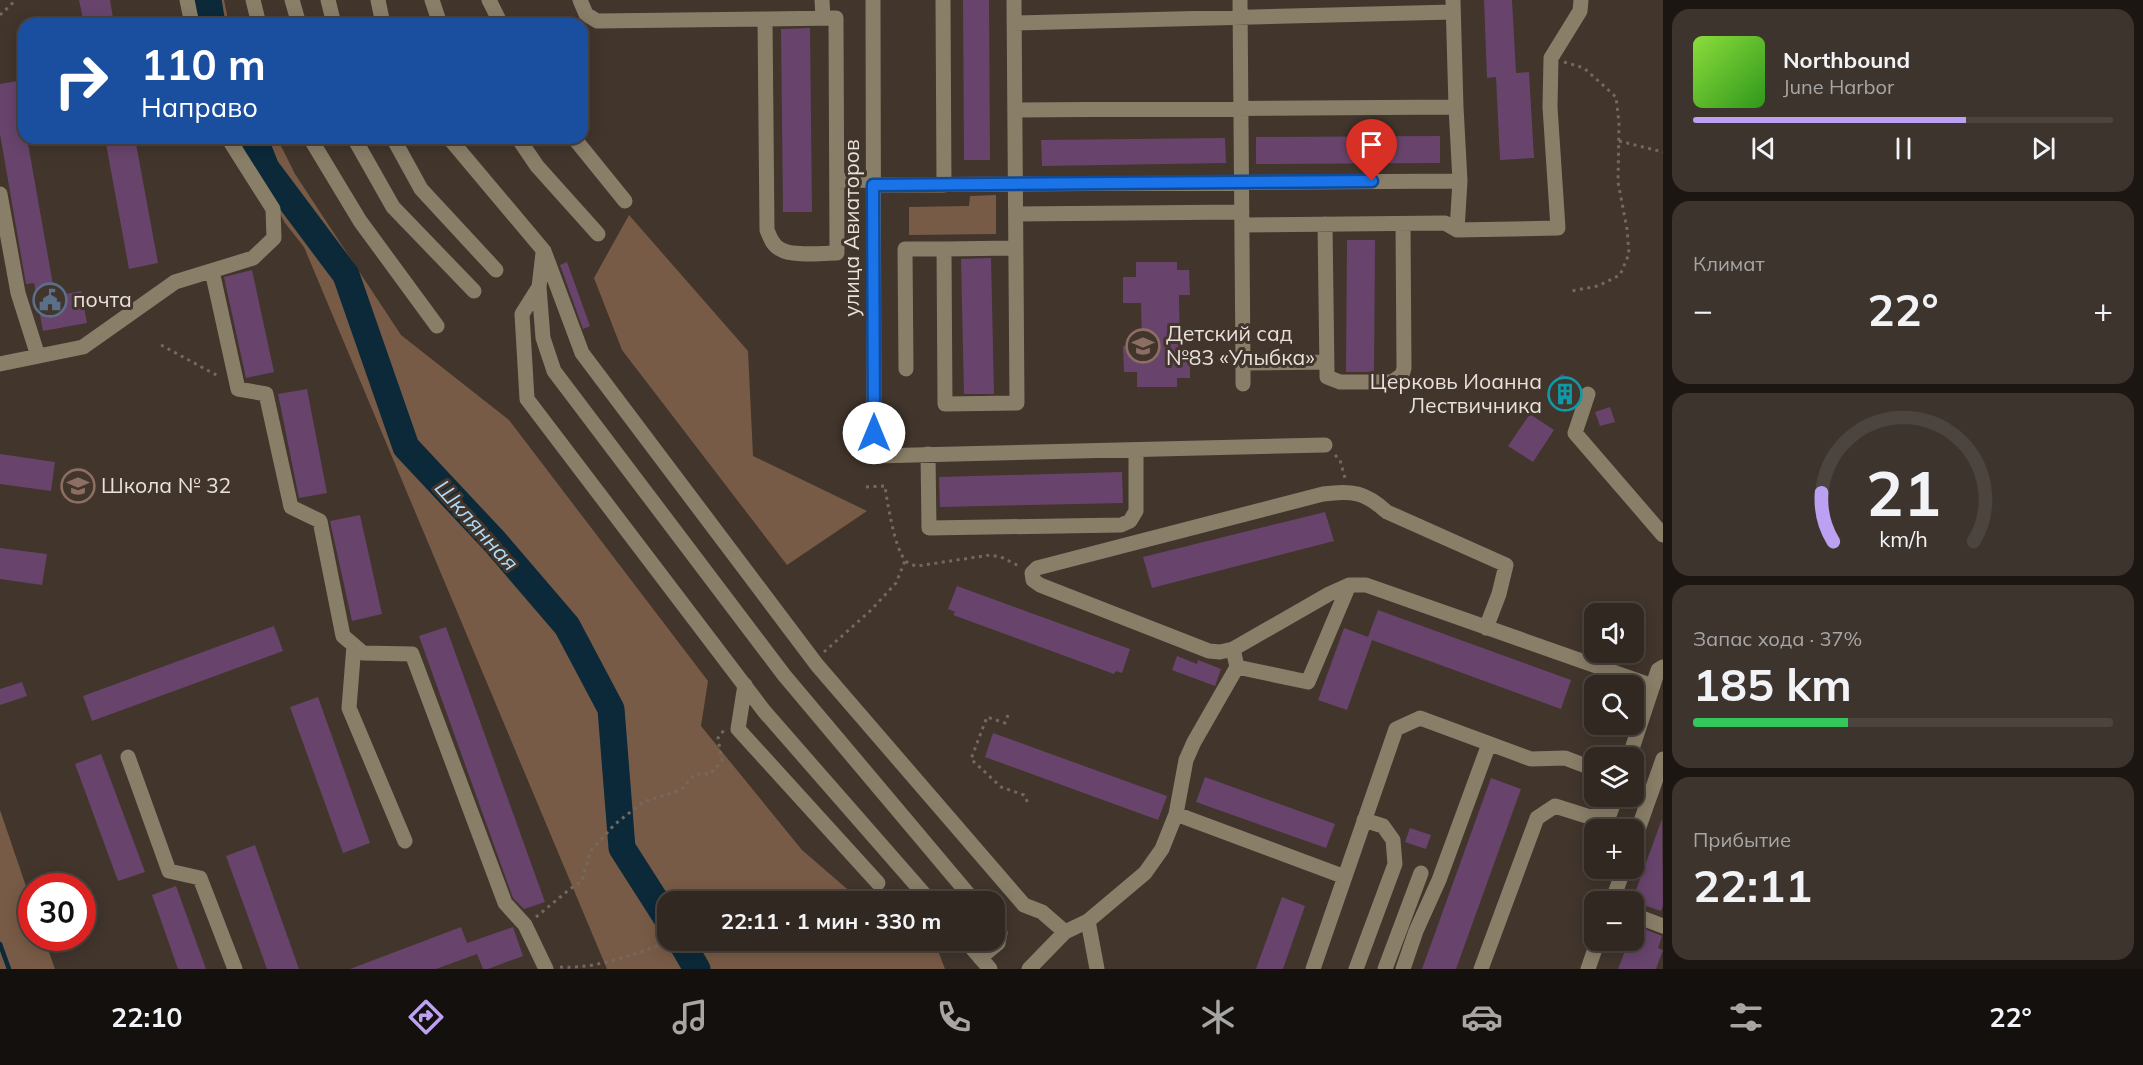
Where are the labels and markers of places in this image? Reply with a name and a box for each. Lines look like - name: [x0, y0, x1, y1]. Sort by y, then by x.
- pin: [1346, 119, 1397, 181]
- public building icon: почта: [32, 282, 68, 318]
- place label: почта: [73, 286, 132, 312]
- place label: Детский сад №83 «Улыбка»: [1166, 320, 1315, 370]
- school or university icon: Детский сад №83 «Улыбка»: [1125, 328, 1161, 364]
- place label: Церковь Иоанна Лествичника: [1370, 368, 1542, 418]
- building icon: Церковь Иоанна Лествичника: [1547, 376, 1583, 412]
- school or university icon: Школа № 32: [60, 468, 96, 504]
- place label: Школа № 32: [101, 472, 231, 498]

